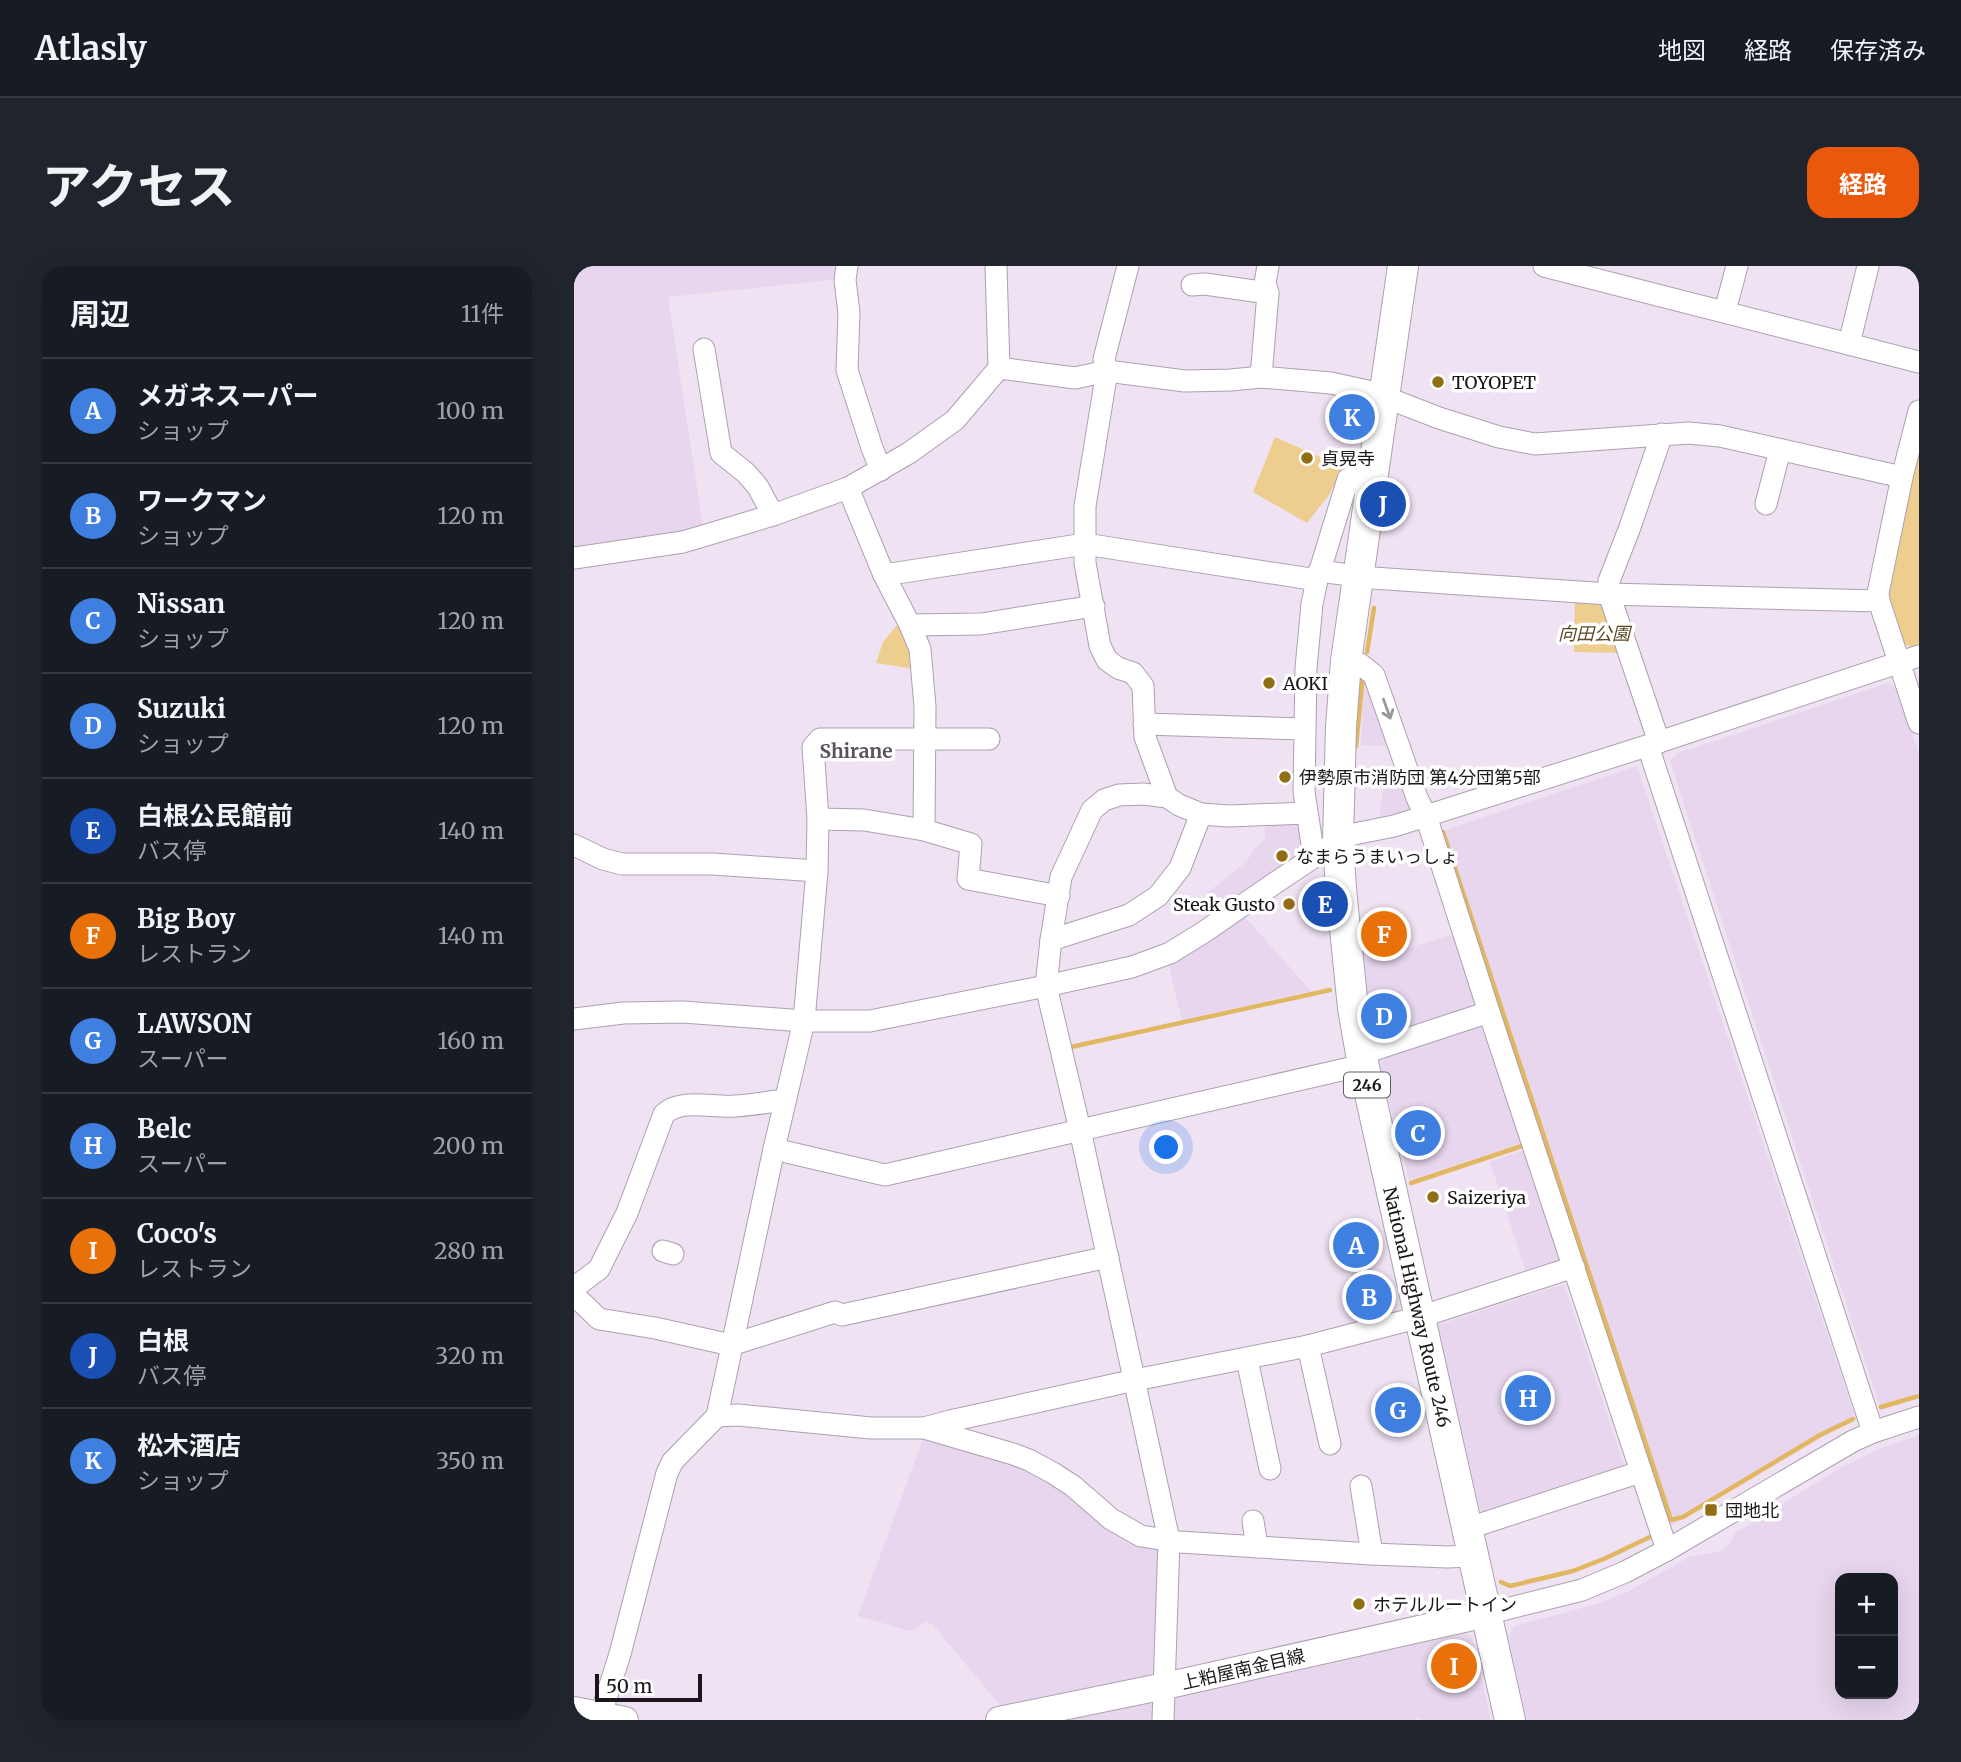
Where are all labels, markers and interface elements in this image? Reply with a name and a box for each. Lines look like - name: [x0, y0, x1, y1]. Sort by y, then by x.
- text: Atlasly: [35, 28, 147, 69]
- text: 地図: [1658, 35, 1706, 66]
- text: 経路: [1744, 35, 1792, 66]
- text: 保存済み: [1830, 35, 1926, 66]
- button: 経路: [1807, 147, 1919, 218]
- text: アクセス: [42, 156, 236, 217]
- text: 周辺: [70, 295, 130, 333]
- text: 11件: [461, 299, 504, 328]
- place label: TOYOPET: [1452, 371, 1536, 394]
- marker: TOYOPET: [1430, 374, 1446, 390]
- text: メガネスーパー: [137, 379, 319, 412]
- pin: K: [1329, 391, 1375, 443]
- text: A: [85, 396, 101, 425]
- text: 100 m: [436, 396, 504, 425]
- text: ショップ: [137, 416, 229, 445]
- place label: 貞晃寺: [1321, 447, 1375, 470]
- marker: 貞晃寺: [1299, 450, 1315, 466]
- pin: J: [1360, 478, 1406, 530]
- text: ワークマン: [137, 484, 267, 517]
- text: B: [85, 501, 101, 530]
- text: 120 m: [438, 501, 504, 530]
- text: ショップ: [137, 521, 229, 550]
- text: Nissan: [137, 587, 225, 620]
- text: C: [85, 606, 101, 635]
- text: 120 m: [438, 606, 504, 635]
- park label: 向田公園: [1558, 622, 1633, 645]
- text: ショップ: [137, 624, 229, 653]
- place label: AOKI: [1282, 672, 1328, 695]
- marker: AOKI: [1261, 675, 1277, 691]
- text: Suzuki: [137, 692, 226, 725]
- one-way arrow: [1382, 698, 1394, 720]
- text: D: [84, 711, 102, 740]
- text: 120 m: [438, 711, 504, 740]
- text: ショップ: [137, 729, 229, 758]
- district label: Shirane: [820, 739, 892, 763]
- place label: 伊勢原市消防団 第4分団第5部: [1299, 766, 1541, 789]
- marker: 伊勢原市消防団 第4分団第5部: [1277, 769, 1293, 785]
- text: 白根公民館前: [137, 799, 293, 832]
- text: E: [85, 816, 101, 845]
- text: 140 m: [438, 816, 504, 845]
- text: バス停: [137, 836, 206, 865]
- place label: なまらうまいっしょ: [1296, 845, 1458, 868]
- marker: なまらうまいっしょ: [1274, 848, 1290, 864]
- pin: E: [1302, 878, 1348, 930]
- place label: Steak Gusto: [1173, 893, 1275, 916]
- marker: Steak Gusto: [1281, 896, 1297, 912]
- text: Big Boy: [137, 902, 235, 935]
- pin: F: [1361, 908, 1407, 960]
- text: F: [86, 921, 100, 950]
- text: 140 m: [438, 921, 504, 950]
- text: レストラン: [137, 939, 252, 968]
- pin: D: [1361, 990, 1407, 1042]
- text: LAWSON: [137, 1007, 252, 1040]
- text: G: [85, 1026, 101, 1055]
- text: 160 m: [438, 1026, 504, 1055]
- text: スーパー: [137, 1044, 229, 1073]
- road number: 246: [1344, 1072, 1390, 1098]
- pin: C: [1395, 1107, 1441, 1159]
- text: Belc: [137, 1112, 191, 1145]
- your location: [1149, 1130, 1183, 1164]
- text: H: [84, 1131, 103, 1160]
- text: 200 m: [433, 1131, 504, 1160]
- text: スーパー: [137, 1149, 229, 1178]
- street label: National Highway Route 246: [1378, 1185, 1456, 1429]
- place label: Saizeriya: [1447, 1186, 1527, 1209]
- marker: Saizeriya: [1425, 1189, 1441, 1205]
- text: Coco's: [137, 1217, 217, 1250]
- pin: A: [1333, 1219, 1379, 1271]
- text: I: [88, 1236, 98, 1265]
- text: 280 m: [434, 1236, 504, 1265]
- text: レストラン: [137, 1254, 252, 1283]
- pin: B: [1346, 1271, 1392, 1323]
- text: 白根: [137, 1324, 189, 1357]
- text: J: [88, 1341, 98, 1370]
- text: 320 m: [435, 1341, 504, 1370]
- text: バス停: [137, 1361, 206, 1390]
- pin: H: [1505, 1372, 1551, 1424]
- pin: G: [1375, 1384, 1421, 1436]
- text: 松木酒店: [137, 1429, 241, 1462]
- text: K: [84, 1446, 102, 1475]
- text: 350 m: [436, 1446, 504, 1475]
- text: ショップ: [137, 1466, 229, 1495]
- place label: 団地北: [1725, 1499, 1779, 1522]
- marker: 団地北: [1703, 1502, 1719, 1518]
- map controls: [1835, 1573, 1898, 1699]
- button: +: [1835, 1573, 1898, 1636]
- place label: ホテルルートイン: [1373, 1593, 1517, 1616]
- marker: ホテルルートイン: [1351, 1596, 1367, 1612]
- button: −: [1835, 1636, 1898, 1699]
- pin: I: [1431, 1640, 1477, 1692]
- street label: 上粕屋南金目線: [1179, 1644, 1307, 1694]
- scale bar: [595, 1671, 702, 1703]
- text: 50 m: [606, 1674, 652, 1698]

